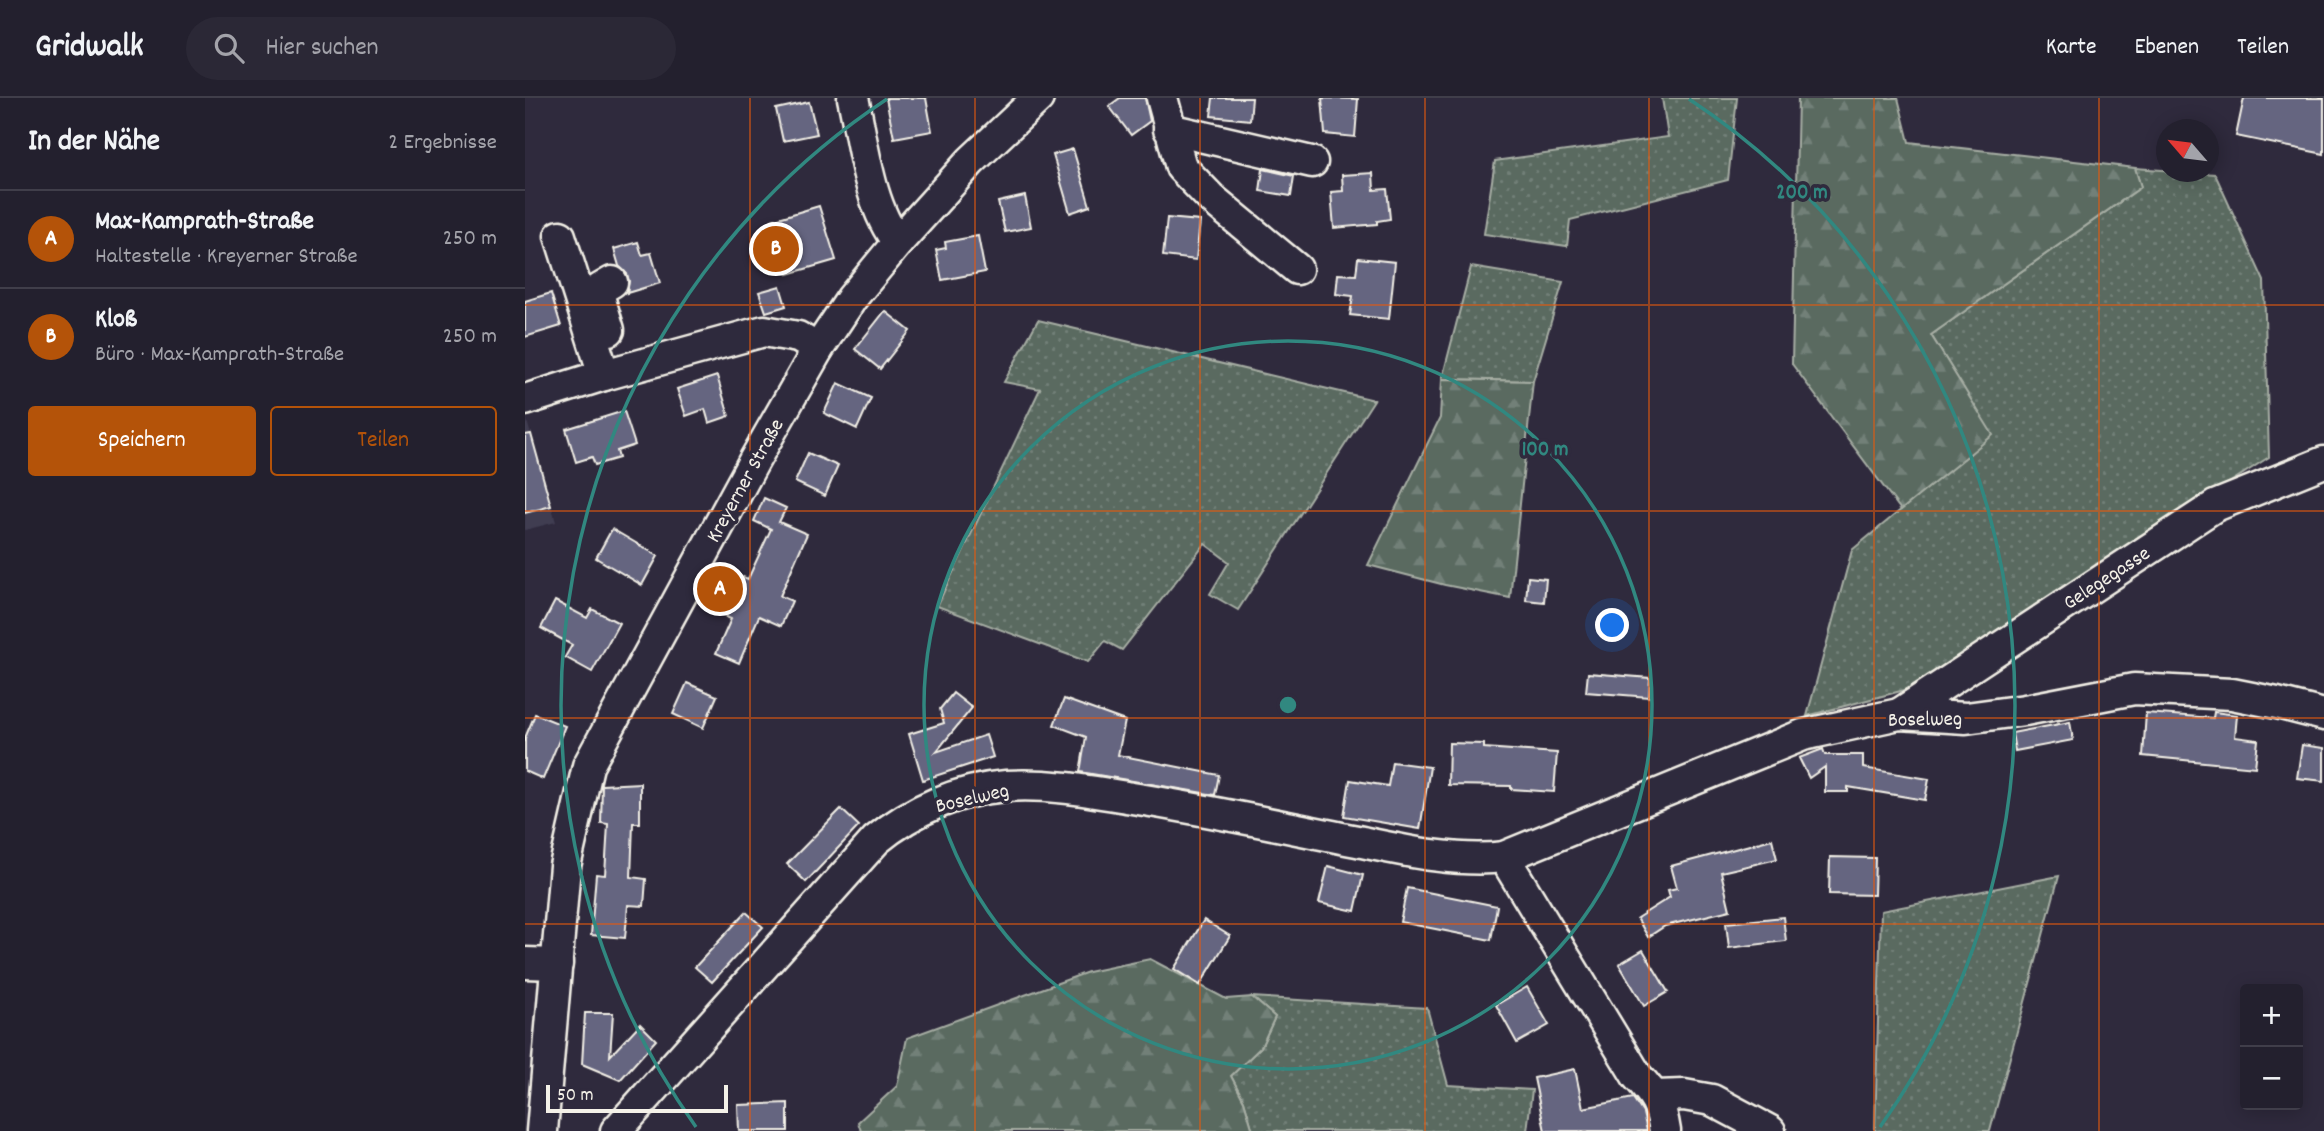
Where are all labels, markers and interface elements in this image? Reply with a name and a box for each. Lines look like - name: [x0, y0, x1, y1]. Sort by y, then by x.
- search box: [186, 17, 676, 80]
- text: Gridwalk: [35, 25, 144, 72]
- icon: search: [210, 29, 248, 67]
- text: Hier suchen: [266, 30, 379, 67]
- text: Karte: [2046, 31, 2096, 65]
- text: Ebenen: [2134, 31, 2199, 65]
- text: Teilen: [2237, 31, 2289, 65]
- north arrow: [2156, 119, 2219, 182]
- text: In der Nähe: [28, 122, 160, 165]
- text: 2 Ergebnisse: [388, 127, 497, 160]
- text: 200 m: [1776, 179, 1828, 209]
- text: Max-Kamprath-Straße: [95, 204, 314, 241]
- text: A: [45, 223, 57, 256]
- text: 250 m: [443, 223, 497, 256]
- pin: B: [753, 223, 799, 275]
- text: Haltestelle · Kreyerner Straße: [95, 241, 358, 274]
- text: Kloß: [95, 302, 137, 339]
- text: B: [46, 321, 56, 354]
- text: 250 m: [443, 321, 497, 354]
- text: Büro · Max-Kamprath-Straße: [95, 339, 344, 372]
- button: Speichern: [28, 406, 256, 476]
- button: Teilen: [270, 406, 497, 476]
- street label: Kreyerner Straße: [700, 414, 793, 549]
- text: 100 m: [1522, 436, 1568, 466]
- street label: Gelegegasse: [2058, 540, 2157, 619]
- pin: A: [697, 563, 743, 615]
- your location: [1595, 608, 1629, 642]
- centre of rings: [1276, 693, 1300, 717]
- street label: Boselweg: [1888, 705, 1962, 737]
- street label: Boselweg: [933, 777, 1012, 823]
- map controls: [2240, 984, 2303, 1110]
- button: +: [2240, 984, 2303, 1047]
- button: −: [2240, 1047, 2303, 1110]
- scale bar: [546, 1082, 728, 1114]
- text: 50 m: [557, 1083, 594, 1110]

